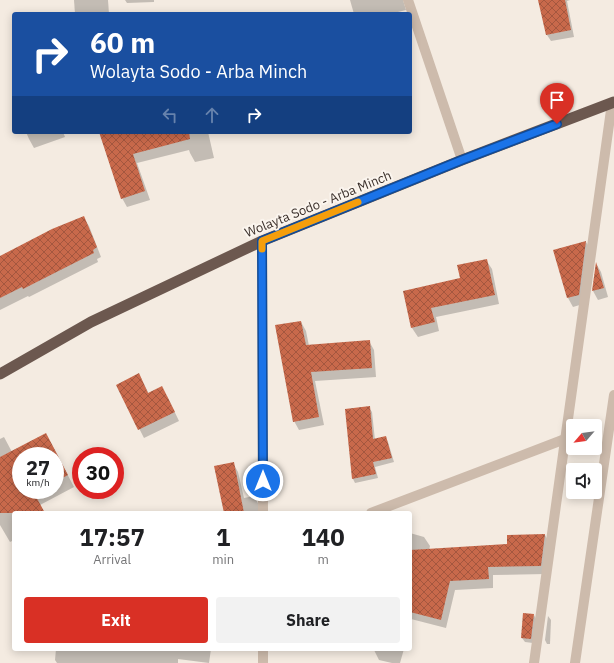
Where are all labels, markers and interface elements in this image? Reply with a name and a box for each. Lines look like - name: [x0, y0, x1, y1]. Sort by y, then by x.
- text: 60 m: [90, 24, 155, 61]
- icon: right: [24, 28, 76, 80]
- text: Wolayta Sodo - Arba Minch: [90, 60, 307, 83]
- pin: [540, 83, 574, 124]
- icon: arrive: [546, 89, 568, 111]
- icon: left: [159, 104, 181, 126]
- icon: ahead: [201, 104, 223, 126]
- icon: right: [243, 104, 265, 126]
- street label: Wolayta Sodo - Arba Minch: [242, 167, 394, 241]
- north arrow: [566, 419, 602, 455]
- map controls: [566, 419, 602, 499]
- speed limit sign: 30: [72, 447, 124, 499]
- text: 27: [26, 454, 50, 481]
- position arrow: [242, 460, 284, 502]
- button: sound: [566, 463, 602, 499]
- text: km/h: [26, 476, 50, 489]
- text: 17:57: [79, 521, 145, 553]
- text: 1: [216, 521, 230, 553]
- text: 140: [301, 521, 345, 553]
- text: Arrival: [93, 551, 131, 568]
- text: min: [212, 551, 234, 568]
- text: m: [317, 551, 329, 568]
- button: Exit: [24, 597, 208, 643]
- button: Share: [216, 597, 400, 643]

